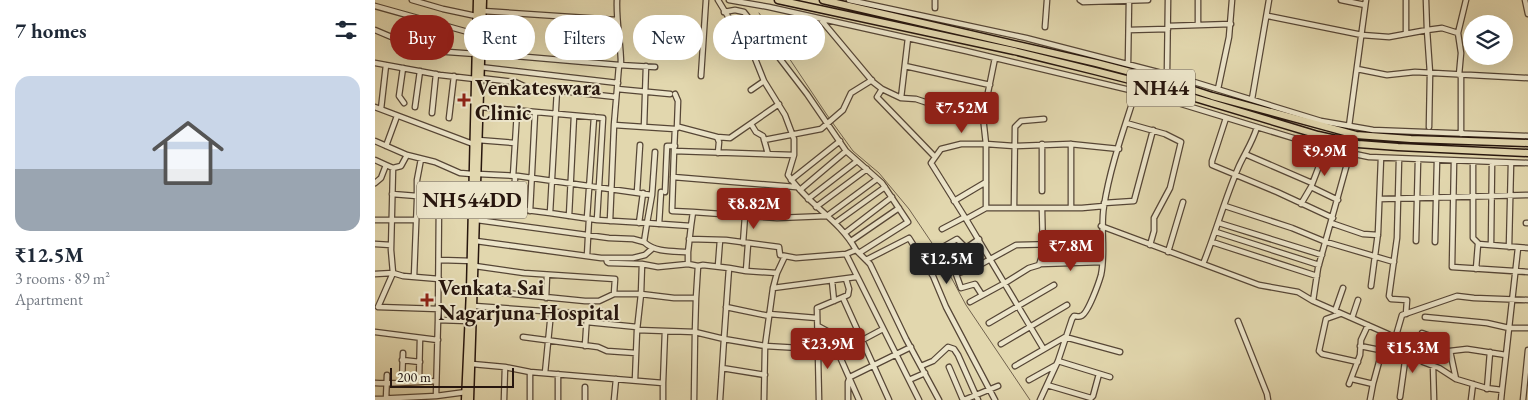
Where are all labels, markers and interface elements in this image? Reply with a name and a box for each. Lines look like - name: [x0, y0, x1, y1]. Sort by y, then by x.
- chip: Buy: [390, 15, 454, 60]
- chip: Rent: [464, 15, 535, 60]
- chip: Filters: [545, 15, 623, 60]
- chip: New: [633, 15, 703, 60]
- chip: Apartment: [713, 15, 825, 60]
- map controls: [1463, 15, 1513, 65]
- button: layers: [1463, 15, 1513, 65]
- icon: filters: [332, 16, 360, 44]
- text: 7 homes: [15, 17, 87, 44]
- road number: NH44: [1127, 70, 1195, 106]
- place label: Venkateswara Clinic: [475, 73, 601, 127]
- pin: ₹7.52M: [921, 92, 1003, 134]
- marker: Venkateswara Clinic: [457, 93, 471, 107]
- text: ₹7.52M: [936, 97, 988, 118]
- icon: home: [143, 108, 233, 198]
- pin: ₹9.9M: [1290, 134, 1360, 177]
- text: ₹9.9M: [1303, 140, 1347, 161]
- road number: NH544DD: [417, 182, 527, 218]
- pin: ₹8.82M: [713, 188, 795, 230]
- text: ₹8.82M: [728, 193, 780, 214]
- pin: ₹7.8M: [1036, 230, 1106, 272]
- text: ₹7.8M: [1049, 235, 1093, 256]
- text: ₹12.5M: [15, 241, 84, 268]
- pin: ₹12.5M: [906, 242, 988, 285]
- text: ₹12.5M: [921, 248, 973, 269]
- text: 3 rooms · 89 m²: [15, 268, 110, 289]
- place label: Venkata Sai Nagarjuna Hospital: [438, 273, 619, 327]
- text: Apartment: [15, 289, 83, 310]
- marker: Venkata Sai Nagarjuna Hospital: [420, 293, 434, 307]
- pin: ₹23.9M: [787, 328, 869, 370]
- pin: ₹15.3M: [1372, 332, 1454, 374]
- text: ₹23.9M: [802, 333, 854, 354]
- text: ₹15.3M: [1387, 337, 1439, 358]
- scale bar: [390, 365, 514, 388]
- text: 200 m: [397, 368, 431, 386]

